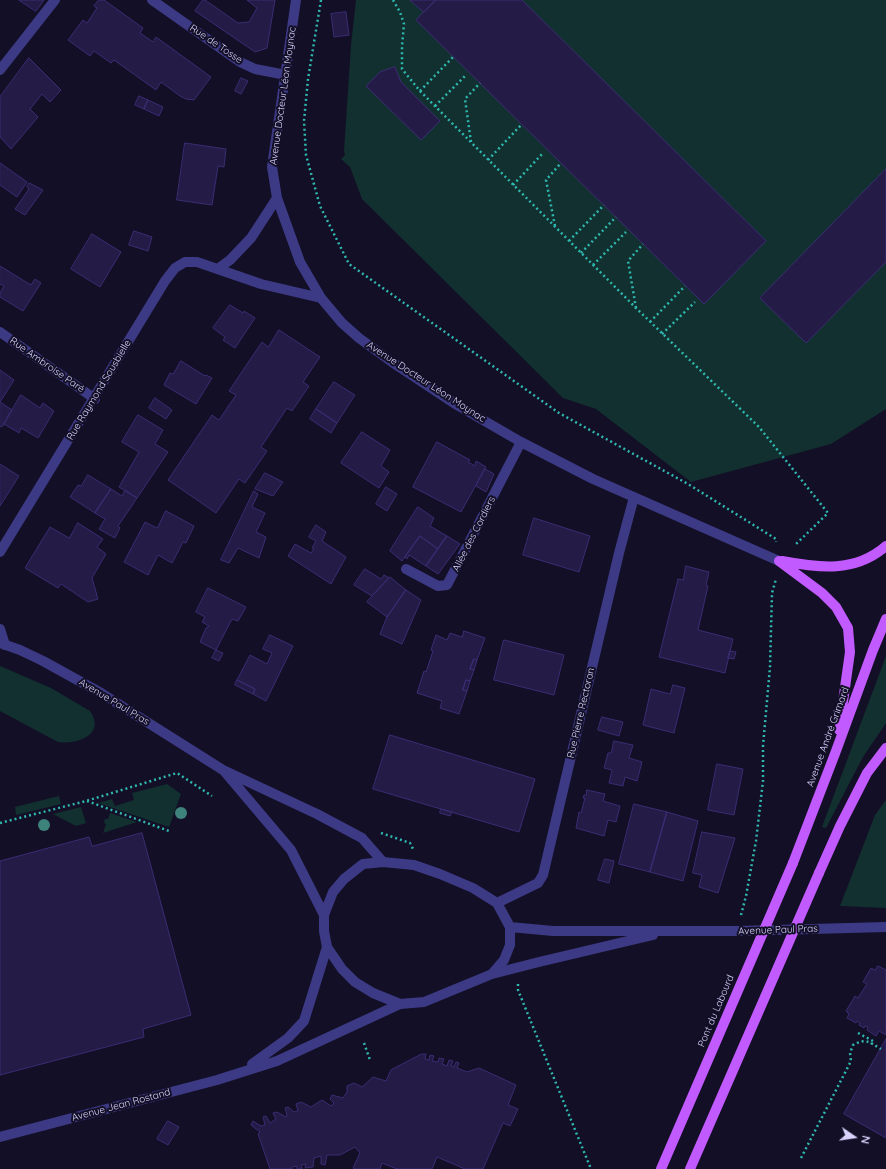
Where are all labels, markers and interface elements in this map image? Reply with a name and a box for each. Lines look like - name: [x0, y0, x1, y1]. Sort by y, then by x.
- street label: Rue de Tosse: [187, 22, 245, 66]
- street label: Avenue Docteur Léon Moynac: [267, 26, 299, 166]
- street label: Rue Ambroise Paré: [7, 335, 87, 395]
- street label: Rue Raymond Sousbielle: [64, 338, 134, 442]
- street label: Avenue Docteur Léon Moynac: [364, 339, 488, 425]
- street label: Allée des Cordiers: [450, 494, 498, 574]
- street label: Rue Pierre Rectoran: [565, 666, 597, 760]
- street label: Avenue Paul Pras: [77, 676, 151, 728]
- street label: Avenue André Grimard: [804, 686, 852, 788]
- street label: Avenue Paul Pras: [738, 923, 818, 937]
- street label: Pont du Labourd: [695, 973, 737, 1049]
- street label: Avenue Jean Rostand: [70, 1086, 172, 1124]
- north arrow: [834, 1117, 874, 1157]
- text: N: [858, 1134, 873, 1145]

